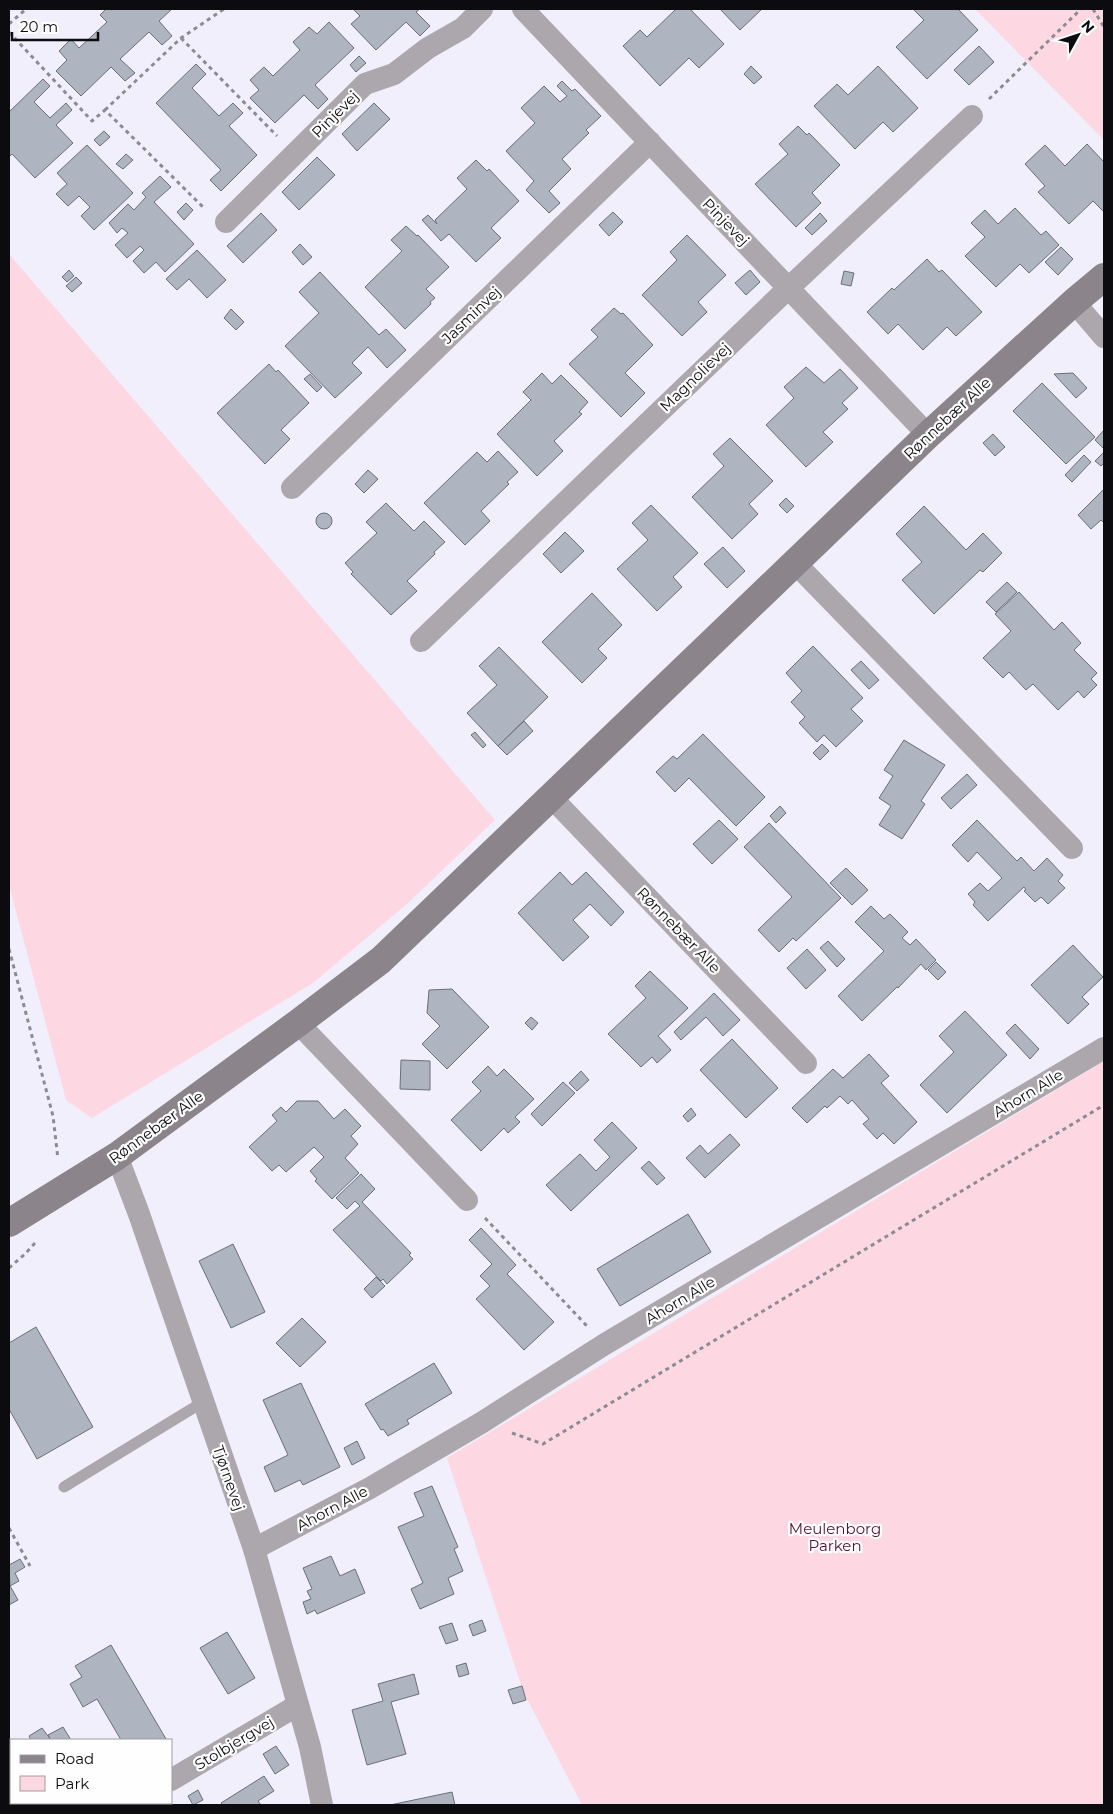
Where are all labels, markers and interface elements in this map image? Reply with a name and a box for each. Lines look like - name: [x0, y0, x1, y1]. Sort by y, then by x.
- scale bar: [12, 10, 99, 42]
- north arrow: [1053, 10, 1103, 60]
- text: 20 m: [20, 17, 58, 36]
- text: N: [1077, 17, 1098, 37]
- street label: Pinjevej: [307, 86, 363, 142]
- street label: Pinjevej: [699, 194, 753, 250]
- street label: Jasminvej: [437, 282, 504, 348]
- street label: Magnolievej: [656, 339, 734, 415]
- street label: Rønnebær Alle: [899, 373, 995, 463]
- street label: Rønnebær Alle: [633, 883, 725, 977]
- street label: Ahorn Alle: [990, 1065, 1066, 1121]
- street label: Rønnebær Alle: [105, 1086, 207, 1168]
- street label: Ahorn Alle: [642, 1272, 718, 1328]
- street label: Tjørnevej: [209, 1443, 249, 1513]
- street label: Ahorn Alle: [293, 1481, 371, 1535]
- park label: Meulenborg Parken: [789, 1519, 881, 1555]
- street label: Stolbjergvej: [191, 1712, 277, 1774]
- legend: [10, 1739, 172, 1804]
- text: Road: [55, 1749, 94, 1768]
- text: Park: [55, 1774, 89, 1793]

